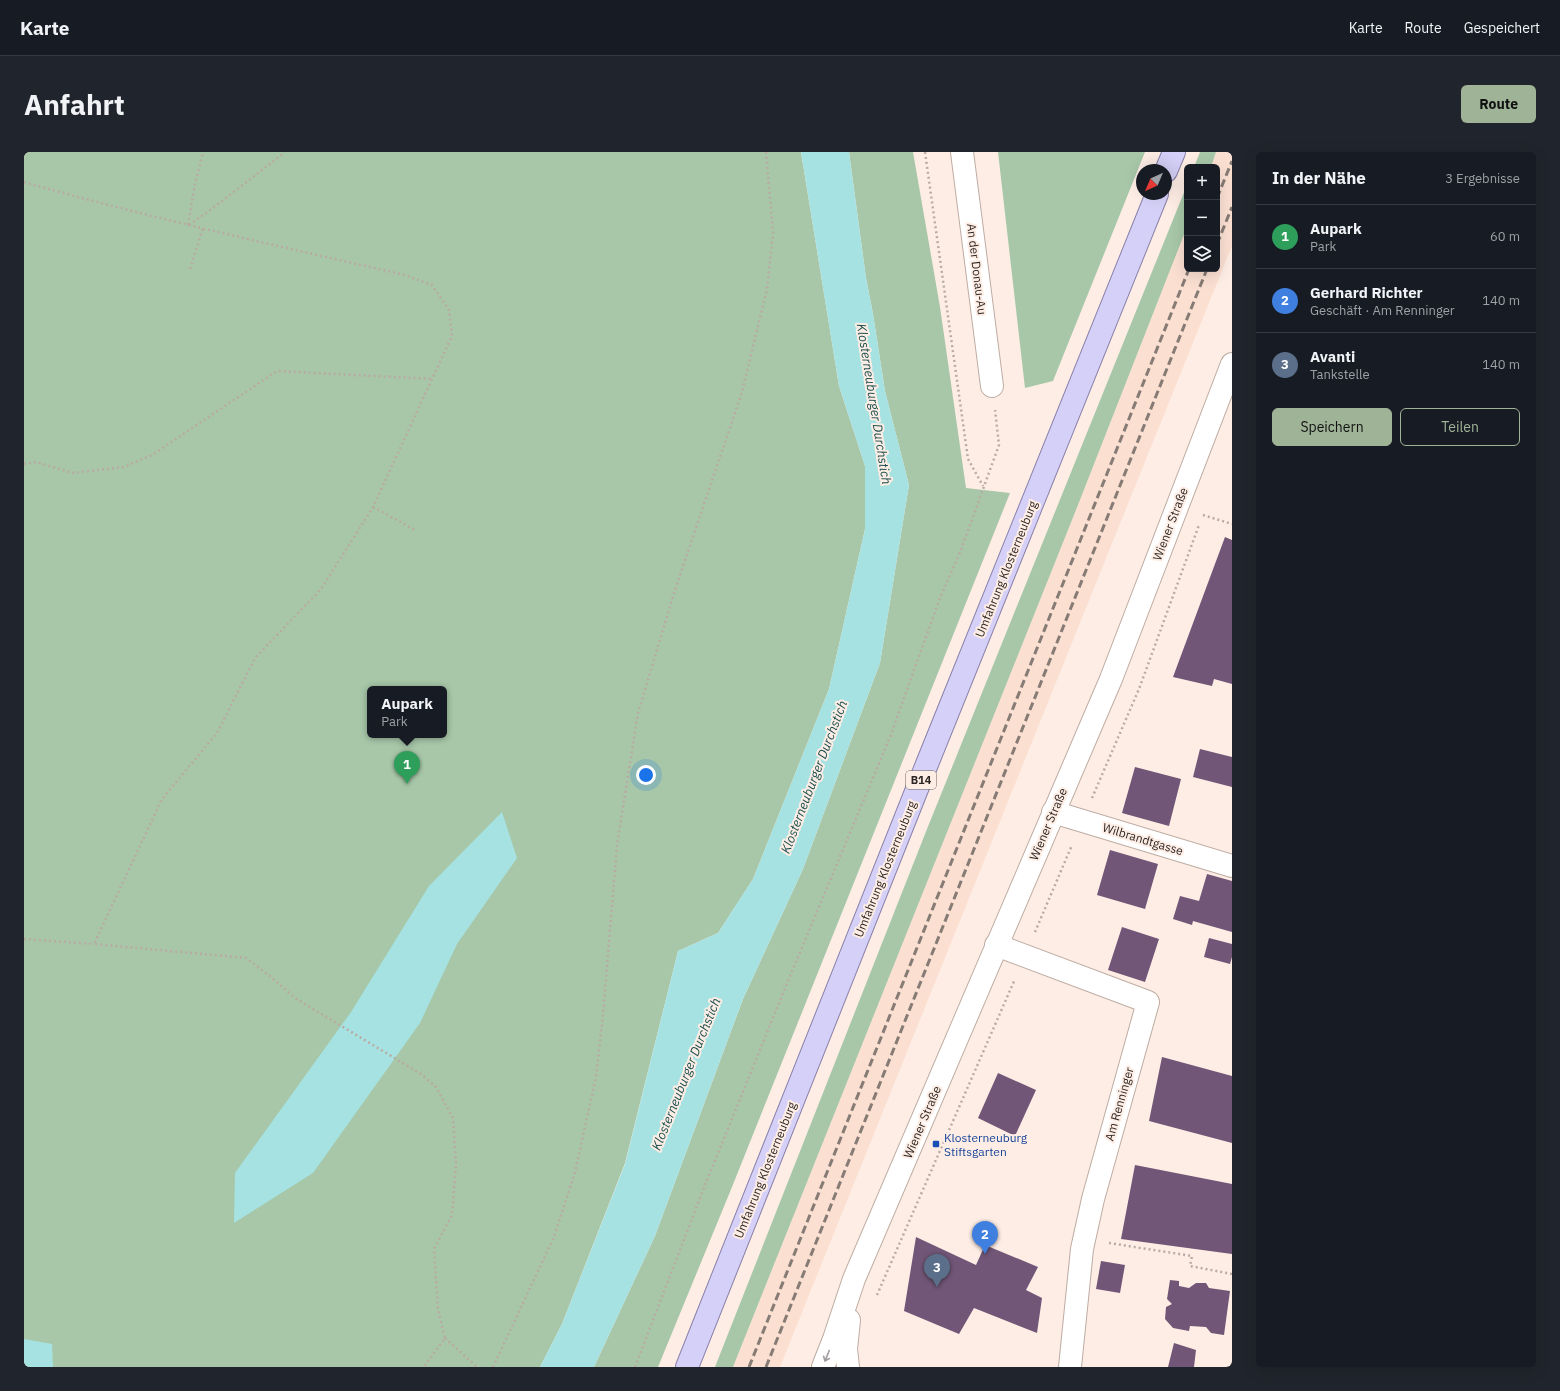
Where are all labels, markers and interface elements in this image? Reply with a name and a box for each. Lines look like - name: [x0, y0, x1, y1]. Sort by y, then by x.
- text: Karte: [20, 16, 69, 40]
- text: Karte: [1349, 19, 1383, 37]
- text: Route: [1405, 19, 1442, 37]
- text: Gespeichert: [1464, 19, 1540, 37]
- button: Route: [1461, 85, 1536, 123]
- text: Anfahrt: [24, 86, 125, 123]
- north arrow: [1136, 164, 1172, 200]
- map controls: [1184, 164, 1220, 272]
- button: +: [1184, 164, 1220, 200]
- text: In der Nähe: [1272, 167, 1366, 189]
- text: 3 Ergebnisse: [1445, 170, 1520, 187]
- button: −: [1184, 200, 1220, 236]
- text: Aupark: [1310, 219, 1362, 238]
- street label: An der Donau-Au: [964, 222, 990, 316]
- text: 1: [1281, 228, 1289, 245]
- text: 60 m: [1490, 228, 1520, 245]
- button: layers: [1184, 236, 1220, 272]
- text: Park: [1310, 238, 1336, 255]
- text: Gerhard Richter: [1310, 283, 1423, 302]
- text: 2: [1281, 292, 1289, 309]
- text: 140 m: [1482, 292, 1520, 309]
- text: Geschäft · Am Renninger: [1310, 302, 1455, 319]
- water label: Klosterneuburger Durchstich: [853, 322, 895, 486]
- text: Avanti: [1310, 347, 1355, 366]
- text: 3: [1281, 356, 1289, 373]
- text: 140 m: [1482, 356, 1520, 373]
- text: Tankstelle: [1310, 366, 1370, 383]
- button: Speichern: [1272, 408, 1392, 446]
- button: Teilen: [1400, 408, 1520, 446]
- street label: Wiener Straße: [1149, 485, 1191, 563]
- street label: Umfahrung Klosterneuburg: [972, 498, 1041, 639]
- popup: [367, 686, 447, 738]
- text: Aupark: [381, 694, 433, 713]
- water label: Klosterneuburger Durchstich: [777, 698, 851, 856]
- text: Park: [381, 713, 408, 730]
- pin: 1: [394, 751, 420, 784]
- your location: [636, 765, 656, 785]
- road number: B14: [906, 771, 936, 789]
- street label: Wiener Straße: [1026, 785, 1070, 862]
- street label: Umfahrung Klosterneuburg: [851, 798, 920, 939]
- street label: Wilbrandtgasse: [1101, 820, 1185, 858]
- water label: Klosterneuburger Durchstich: [648, 995, 724, 1153]
- street label: Am Renninger: [1101, 1065, 1137, 1142]
- street label: Wiener Straße: [900, 1083, 944, 1160]
- street label: Umfahrung Klosterneuburg: [731, 1099, 800, 1240]
- place label: Klosterneuburg Stiftsgarten: [944, 1130, 1028, 1159]
- marker: Klosterneuburg Stiftsgarten: [931, 1139, 941, 1149]
- pin: 2: [972, 1221, 998, 1254]
- pin: 3: [924, 1254, 950, 1287]
- one-way arrow: [823, 1349, 831, 1361]

